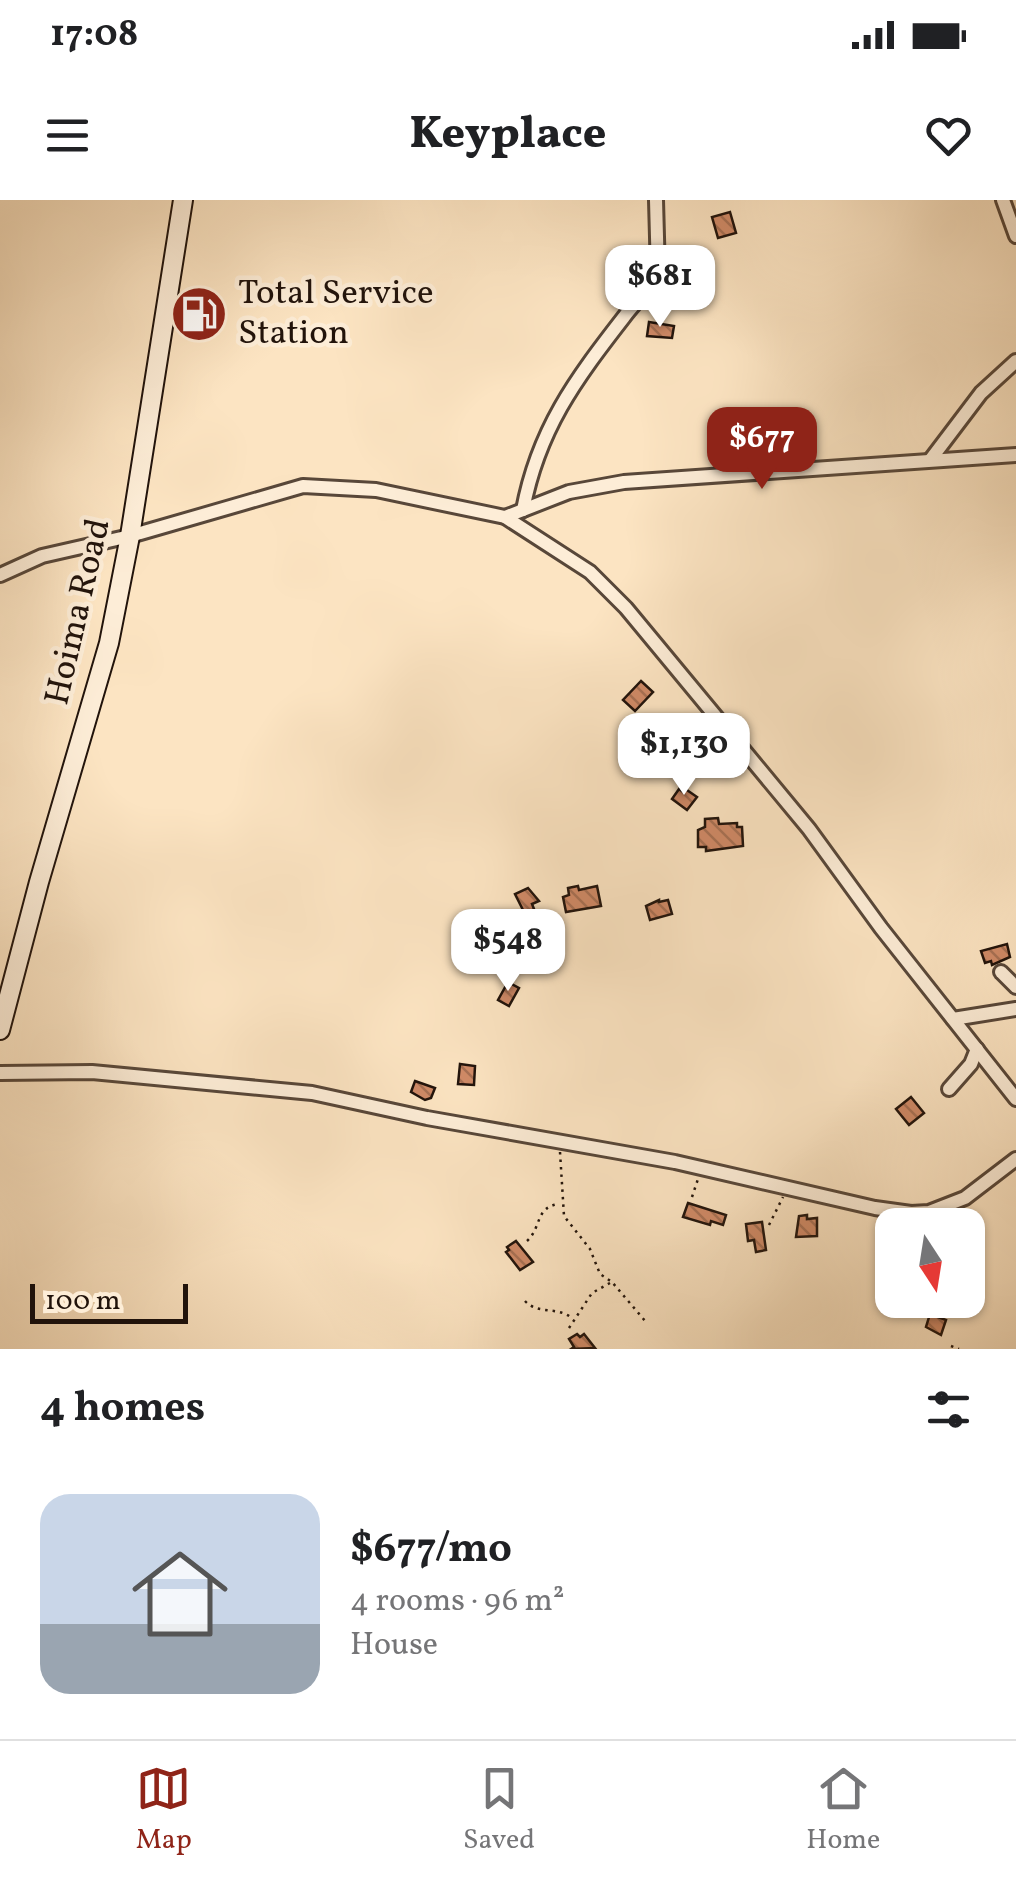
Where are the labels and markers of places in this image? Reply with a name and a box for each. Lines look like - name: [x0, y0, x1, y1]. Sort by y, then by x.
- pin: $681: [601, 245, 719, 330]
- place label: Total Service Station: [238, 270, 434, 358]
- fuel station icon: Total Service Station: [169, 284, 229, 344]
- pin: $677: [703, 407, 821, 492]
- pin: $1,130: [603, 713, 765, 798]
- pin: $548: [449, 909, 567, 994]

